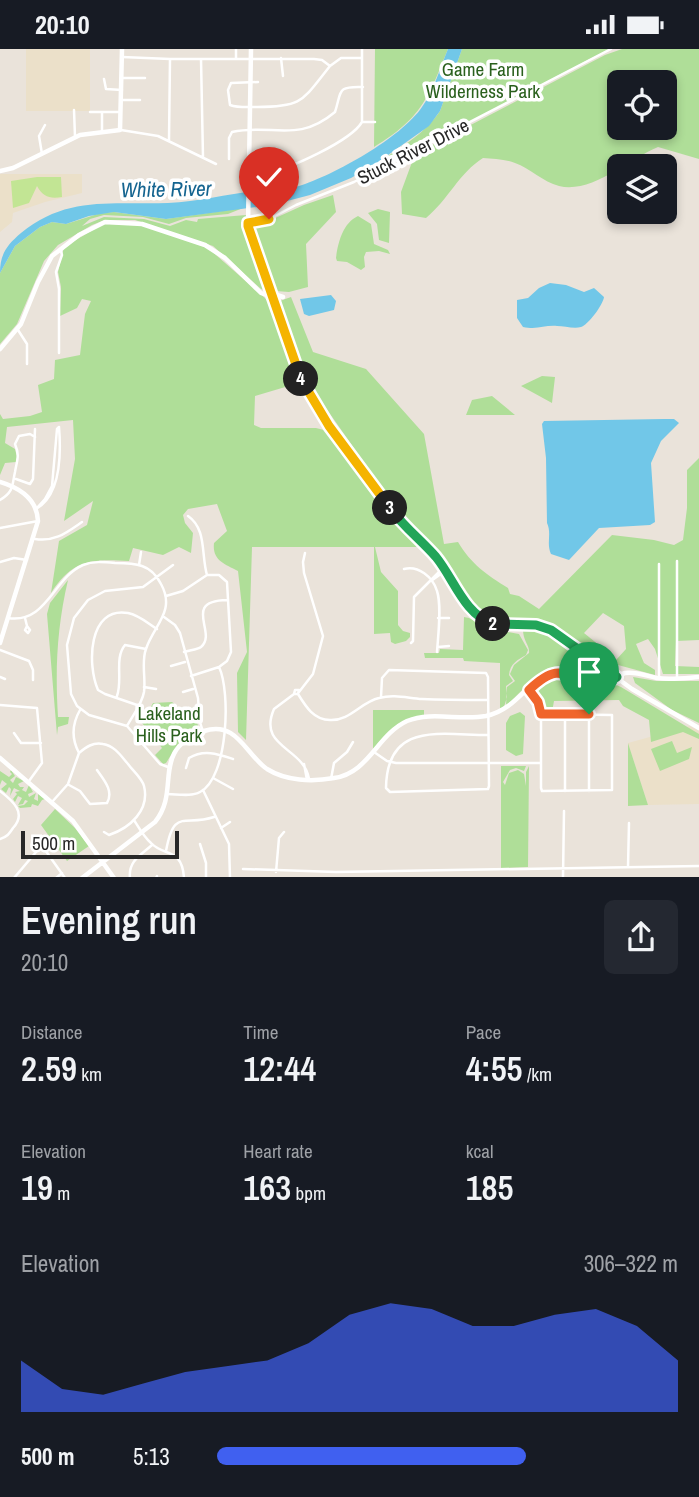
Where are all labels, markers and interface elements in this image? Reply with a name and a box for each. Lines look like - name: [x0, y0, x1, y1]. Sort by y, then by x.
- text: 20:10: [35, 7, 90, 42]
- park label: Game Farm Wilderness Park: [426, 56, 540, 104]
- map controls: [607, 70, 677, 224]
- button: locate: [607, 70, 677, 140]
- street label: Stuck River Drive: [353, 112, 473, 190]
- pin: [239, 147, 299, 219]
- button: layers: [607, 154, 677, 224]
- icon: check: [250, 158, 288, 196]
- water label: White River: [120, 174, 213, 204]
- pin: 4: [284, 361, 318, 397]
- text: 4: [296, 365, 305, 391]
- pin: 3: [372, 491, 408, 525]
- text: 3: [385, 494, 394, 520]
- pin: 2: [476, 607, 510, 641]
- text: 2: [488, 610, 497, 636]
- pin: [559, 642, 619, 714]
- icon: arrive: [570, 653, 608, 691]
- park label: Lakeland Hills Park: [136, 700, 203, 748]
- scale bar: [21, 829, 178, 860]
- text: 500 m: [32, 830, 75, 856]
- text: Evening run: [21, 895, 197, 946]
- button: share: [604, 900, 678, 974]
- text: 20:10: [21, 947, 68, 978]
- text: Distance: [21, 1019, 82, 1045]
- text: Time: [243, 1019, 278, 1045]
- text: Pace: [466, 1019, 501, 1045]
- text: 2.59: [21, 1045, 77, 1092]
- text: 12:44: [243, 1045, 316, 1092]
- text: 4:55: [466, 1045, 523, 1092]
- text: km: [77, 1061, 102, 1087]
- text: /km: [523, 1061, 552, 1087]
- text: Elevation: [21, 1138, 86, 1164]
- text: Heart rate: [243, 1138, 313, 1164]
- text: kcal: [466, 1138, 493, 1164]
- text: 19: [21, 1164, 53, 1211]
- text: 163: [243, 1164, 291, 1211]
- text: 185: [466, 1164, 514, 1211]
- text: m: [53, 1180, 70, 1206]
- text: bpm: [291, 1180, 326, 1206]
- text: Elevation: [21, 1248, 100, 1279]
- text: 306–322 m: [584, 1248, 678, 1279]
- text: 500 m: [21, 1441, 74, 1472]
- text: 5:13: [133, 1441, 170, 1472]

